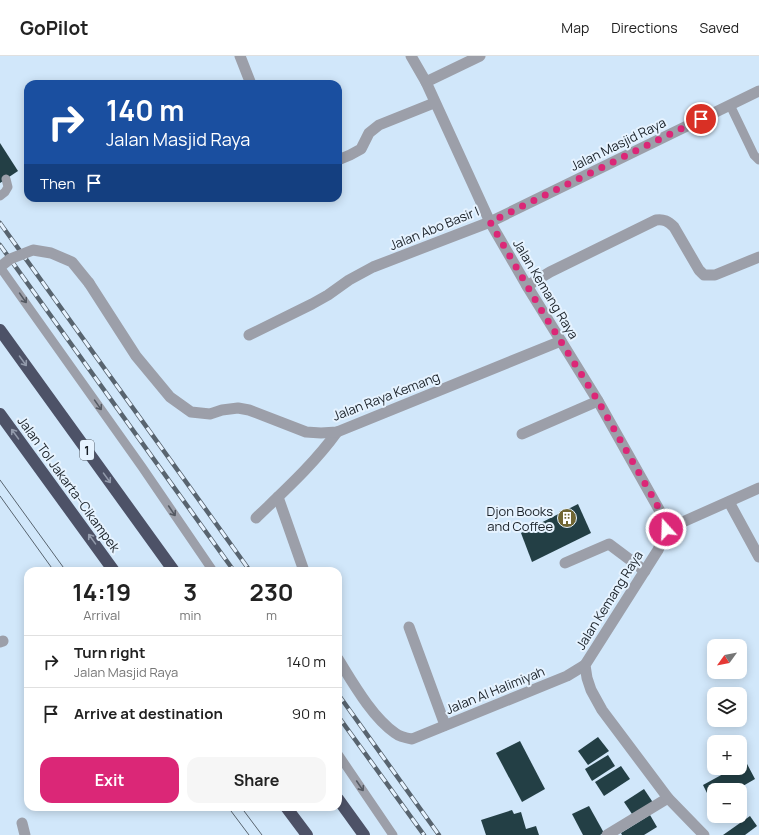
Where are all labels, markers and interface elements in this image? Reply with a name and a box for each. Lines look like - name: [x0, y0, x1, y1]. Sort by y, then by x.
- text: GoPilot: [20, 15, 88, 41]
- text: Map: [561, 18, 589, 37]
- text: Directions: [611, 18, 678, 37]
- text: Saved: [700, 18, 739, 37]
- text: 140 m: [106, 91, 185, 129]
- icon: right: [40, 96, 92, 148]
- pin: [684, 102, 718, 136]
- icon: arrive: [690, 108, 712, 130]
- street label: Jalan Masjid Raya: [567, 113, 669, 175]
- text: Jalan Masjid Raya: [106, 127, 250, 151]
- icon: arrive: [83, 172, 105, 194]
- text: Then: [40, 173, 75, 194]
- street label: Jalan Abo Basir I: [386, 202, 482, 254]
- street label: Jalan Kemang Raya: [509, 236, 583, 342]
- one-way arrow: [19, 293, 27, 304]
- one-way arrow: [19, 356, 27, 367]
- street label: Jalan Raya Kemang: [330, 367, 442, 425]
- one-way arrow: [94, 399, 102, 410]
- street label: Jalan Tol Jakarta–Cikampek: [14, 412, 125, 556]
- one-way arrow: [11, 429, 19, 440]
- road number: 1: [80, 440, 94, 460]
- one-way arrow: [103, 472, 111, 483]
- place label: Djon Books and Coffee: [487, 502, 553, 535]
- one-way arrow: [168, 505, 176, 516]
- building icon: Djon Books and Coffee: [556, 507, 578, 529]
- position arrow: [645, 508, 687, 550]
- one-way arrow: [87, 534, 96, 545]
- street label: Jalan Kemang Raya: [571, 547, 647, 653]
- text: 14:19: [72, 575, 131, 608]
- text: 3: [183, 575, 197, 608]
- text: 230: [250, 575, 294, 608]
- text: Arrival: [83, 606, 120, 624]
- text: min: [179, 606, 201, 624]
- text: m: [266, 606, 277, 624]
- north arrow: [707, 639, 747, 679]
- map controls: [707, 639, 747, 823]
- text: Turn right: [74, 642, 145, 663]
- icon: right: [40, 651, 62, 673]
- text: 140 m: [286, 651, 326, 672]
- street label: Jalan Al Halimiyah: [443, 662, 547, 718]
- text: Jalan Masjid Raya: [74, 663, 178, 681]
- button: layers: [707, 687, 747, 727]
- icon: arrive: [40, 703, 62, 725]
- text: Arrive at destination: [74, 703, 223, 724]
- text: 90 m: [292, 703, 326, 724]
- button: +: [707, 735, 747, 775]
- button: Exit: [40, 757, 179, 803]
- button: Share: [187, 757, 326, 803]
- one-way arrow: [356, 780, 364, 791]
- button: −: [707, 783, 747, 823]

